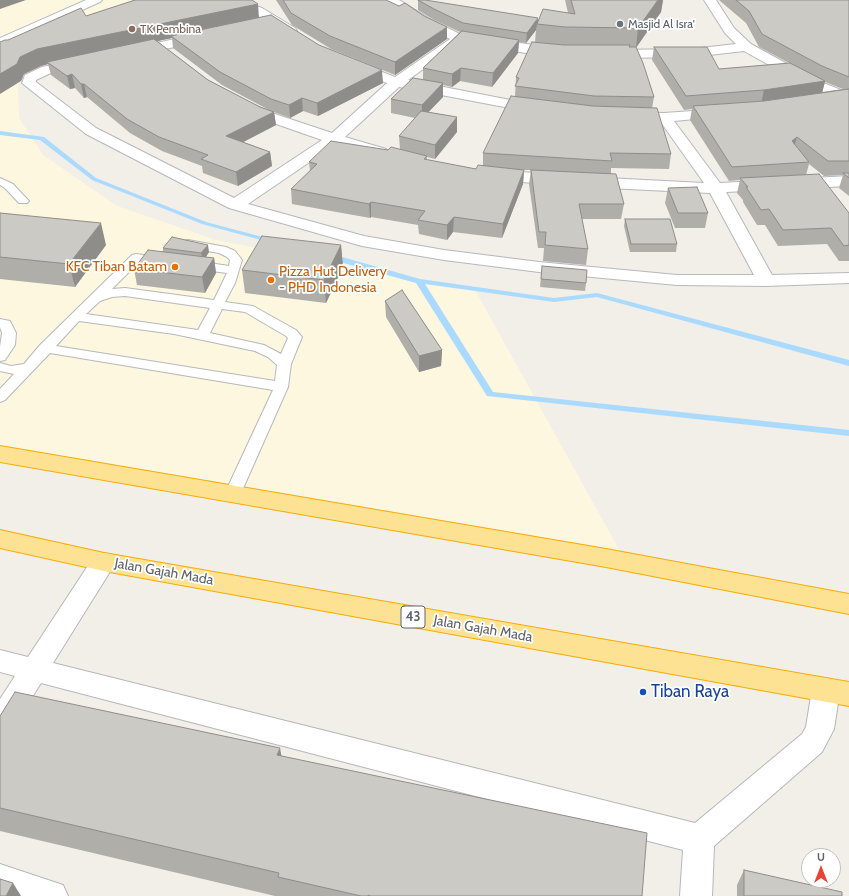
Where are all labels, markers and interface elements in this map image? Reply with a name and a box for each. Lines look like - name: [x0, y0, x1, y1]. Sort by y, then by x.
- place label: Masjid Al Isra': [628, 17, 695, 31]
- marker: Masjid Al Isra': [615, 19, 625, 29]
- place label: TK Pembina: [140, 22, 201, 36]
- marker: TK Pembina: [127, 24, 137, 34]
- place label: KFC Tiban Batam: [66, 259, 167, 275]
- marker: KFC Tiban Batam: [170, 262, 180, 272]
- place label: Pizza Hut Delivery - PHD Indonesia: [279, 264, 387, 296]
- marker: Pizza Hut Delivery - PHD Indonesia: [266, 275, 276, 285]
- street label: Jalan Gajah Mada: [113, 555, 215, 589]
- road number: 43: [401, 606, 425, 628]
- street label: Jalan Gajah Mada: [432, 612, 534, 646]
- place label: Tiban Raya: [651, 682, 729, 702]
- marker: Tiban Raya: [638, 687, 648, 697]
- north arrow: [801, 848, 841, 888]
- text: U: [817, 850, 825, 864]

